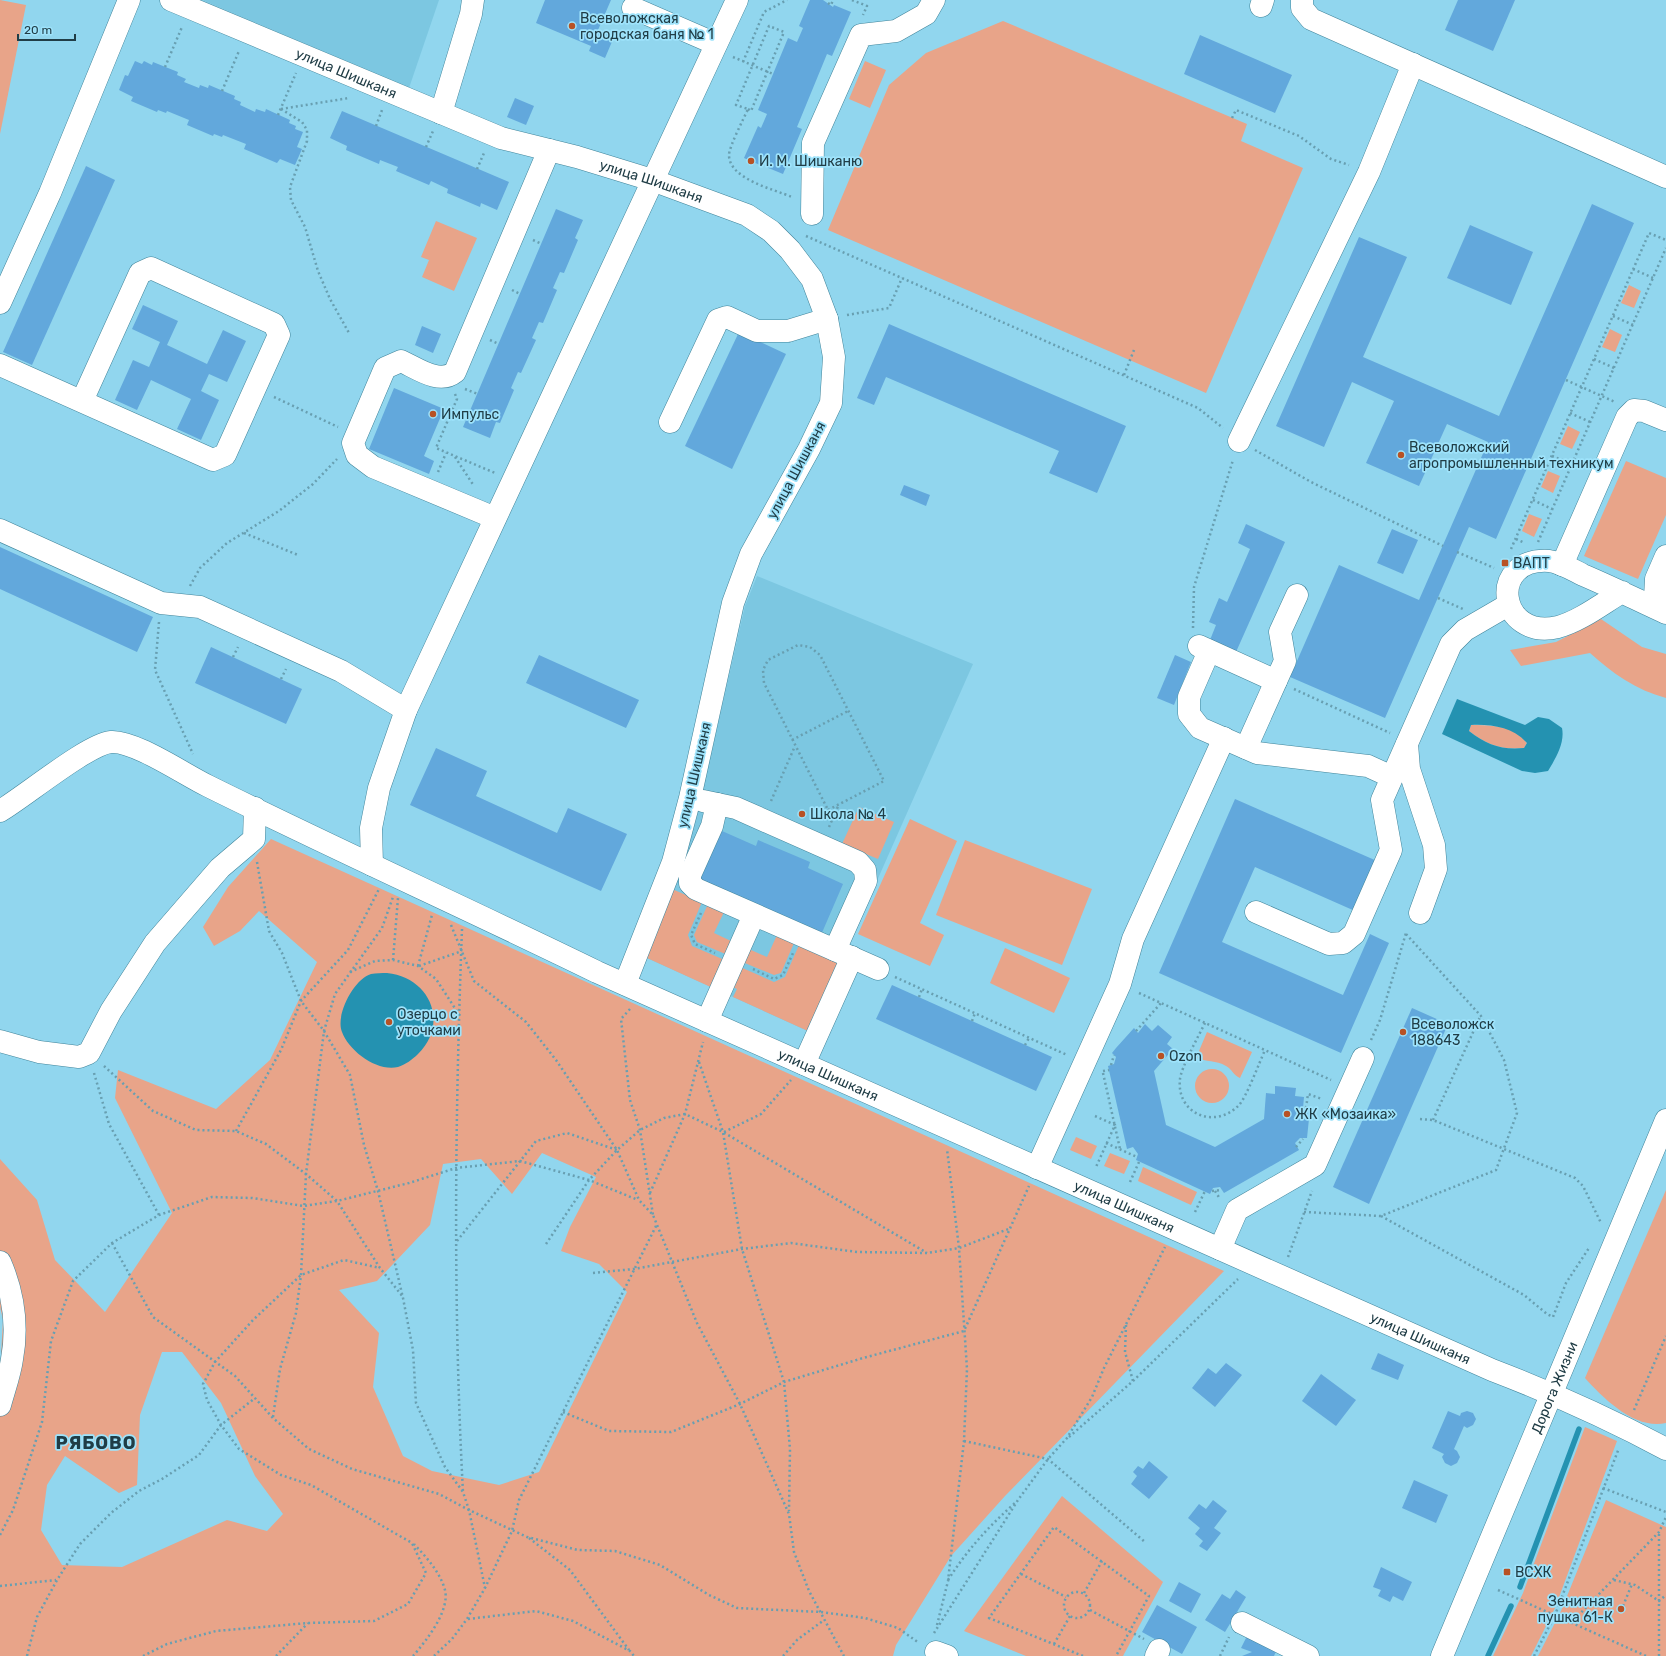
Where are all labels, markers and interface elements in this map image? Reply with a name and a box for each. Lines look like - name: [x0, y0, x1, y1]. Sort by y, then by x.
- place label: Всеволожская городская баня № 1: [580, 10, 714, 43]
- scale bar: [18, 16, 75, 42]
- marker: Всеволожская городская баня № 1: [567, 21, 577, 31]
- text: 20 m: [24, 23, 52, 37]
- street label: улица Шишканя: [293, 45, 399, 102]
- place label: И. М. Шишканю: [759, 153, 862, 170]
- street label: улица Шишканя: [597, 156, 705, 207]
- marker: И. М. Шишканю: [746, 156, 756, 166]
- place label: Импульс: [441, 406, 500, 423]
- marker: Импульс: [428, 409, 438, 419]
- street label: улица Шишканя: [764, 419, 829, 522]
- place label: Всеволожский агропромышленный техникум: [1409, 439, 1613, 472]
- marker: Всеволожский агропромышленный техникум: [1396, 450, 1406, 460]
- place label: ВАПТ: [1513, 555, 1550, 572]
- marker: ВАПТ: [1500, 558, 1510, 568]
- street label: улица Шишканя: [674, 721, 715, 830]
- place label: Школа № 4: [810, 806, 886, 823]
- marker: Школа № 4: [797, 809, 807, 819]
- place label: Озерцо с уточками: [397, 1006, 461, 1039]
- place label: Всеволожск 188643: [1411, 1016, 1495, 1049]
- marker: Озерцо с уточками: [384, 1017, 394, 1027]
- marker: Всеволожск 188643: [1398, 1027, 1408, 1037]
- street label: улица Шишканя: [775, 1046, 881, 1105]
- place label: Ozon: [1169, 1048, 1202, 1065]
- marker: Ozon: [1156, 1051, 1166, 1061]
- place label: ЖК «Мозаика»: [1295, 1106, 1396, 1123]
- marker: ЖК «Мозаика»: [1282, 1109, 1292, 1119]
- street label: улица Шишканя: [1071, 1177, 1177, 1237]
- street label: улица Шишканя: [1367, 1309, 1473, 1368]
- street label: Дорога Жизни: [1528, 1339, 1581, 1436]
- district label: РЯБОВО: [56, 1432, 136, 1454]
- place label: ВСХК: [1515, 1564, 1552, 1581]
- marker: ВСХК: [1502, 1567, 1512, 1577]
- place label: Зенитная пушка 61-К: [1538, 1593, 1613, 1626]
- marker: Зенитная пушка 61-К: [1616, 1604, 1626, 1614]

